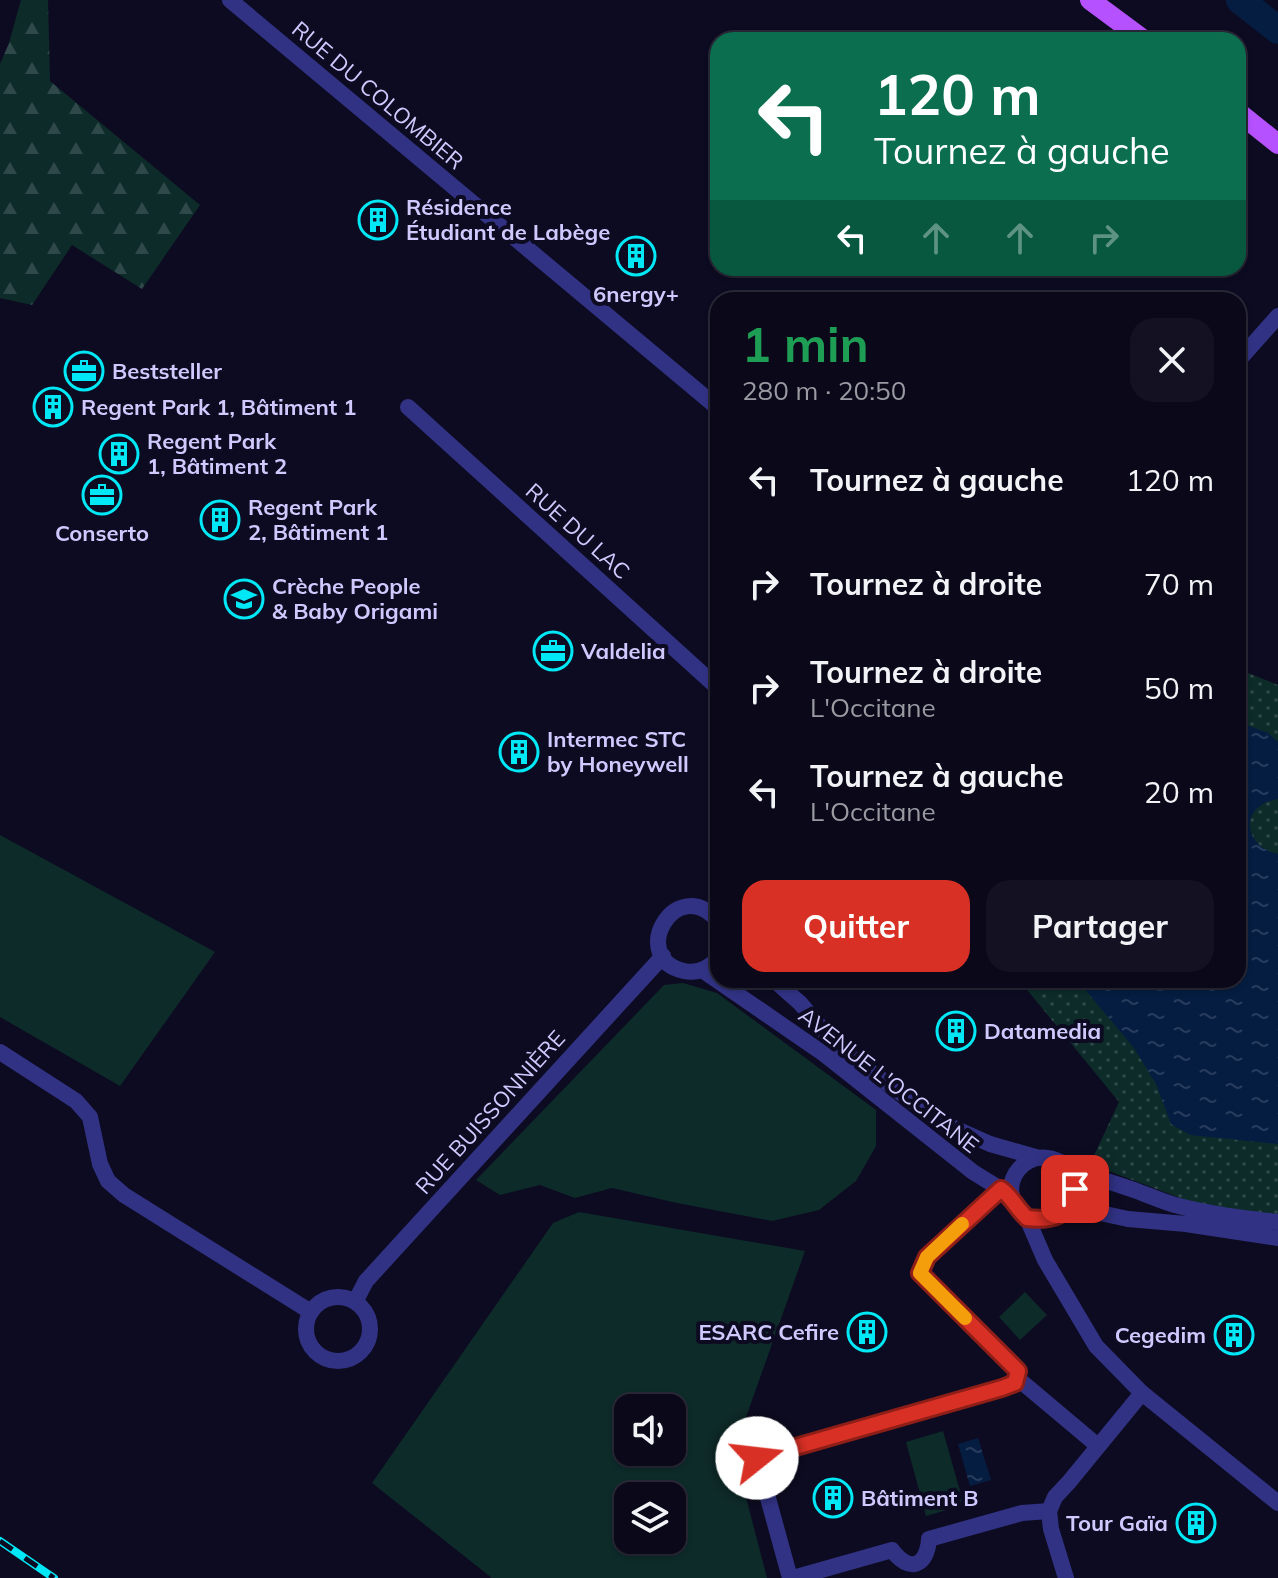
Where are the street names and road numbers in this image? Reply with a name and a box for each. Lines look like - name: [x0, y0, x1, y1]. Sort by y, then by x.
- street label: RUE DU COLOMBIER: [286, 15, 470, 175]
- street label: RUE DU LAC: [520, 477, 636, 585]
- street label: AVENUE L'OCCITANE: [793, 1001, 985, 1159]
- street label: RUE BUISSONNIÈRE: [409, 1024, 571, 1200]

